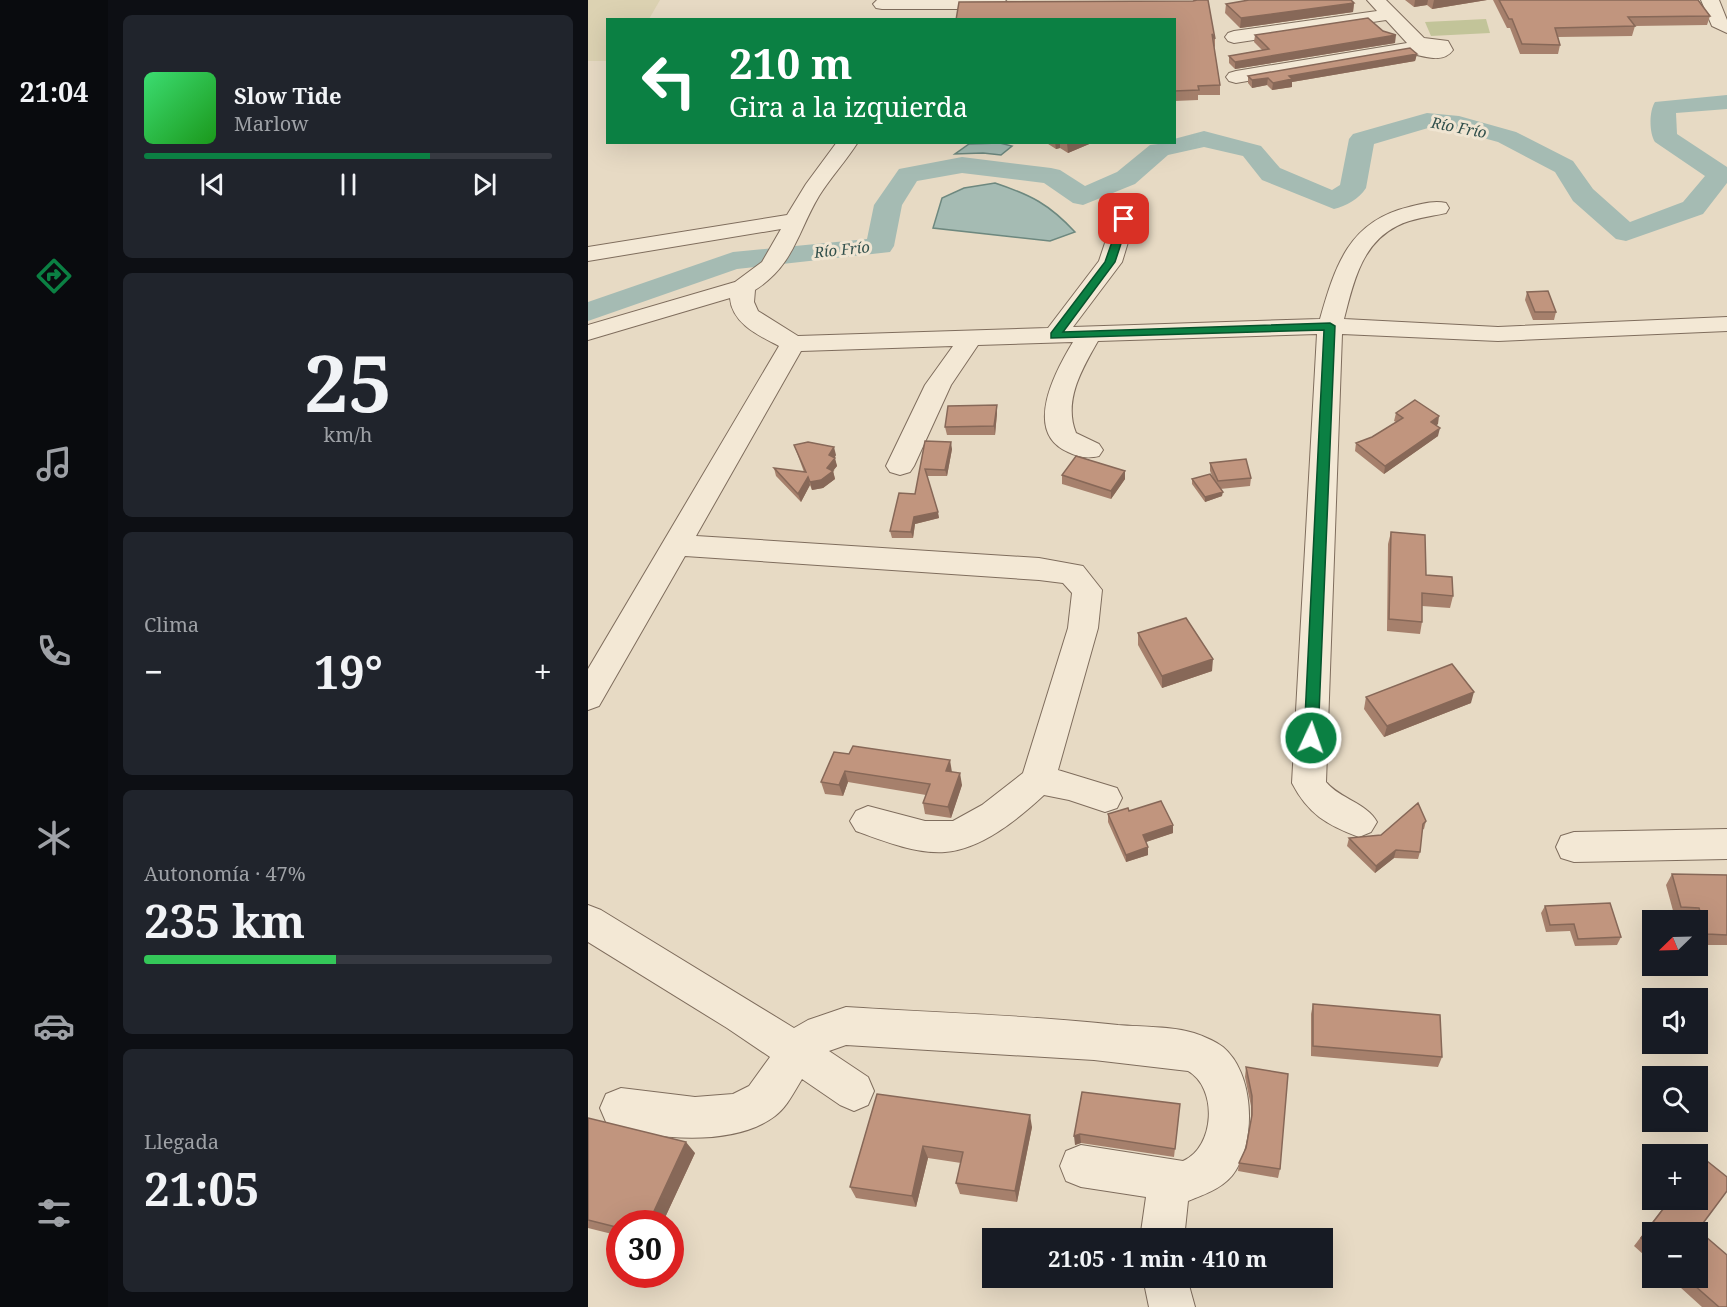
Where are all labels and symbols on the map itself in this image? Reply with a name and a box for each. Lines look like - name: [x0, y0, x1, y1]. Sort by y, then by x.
- water label: Río Frío: [1429, 112, 1489, 142]
- pin: [1098, 193, 1149, 244]
- water label: Río Frío: [812, 236, 871, 262]
- position arrow: [1279, 706, 1343, 770]
- north arrow: [1642, 910, 1708, 976]
- speed limit sign: 30: [606, 1210, 684, 1288]

